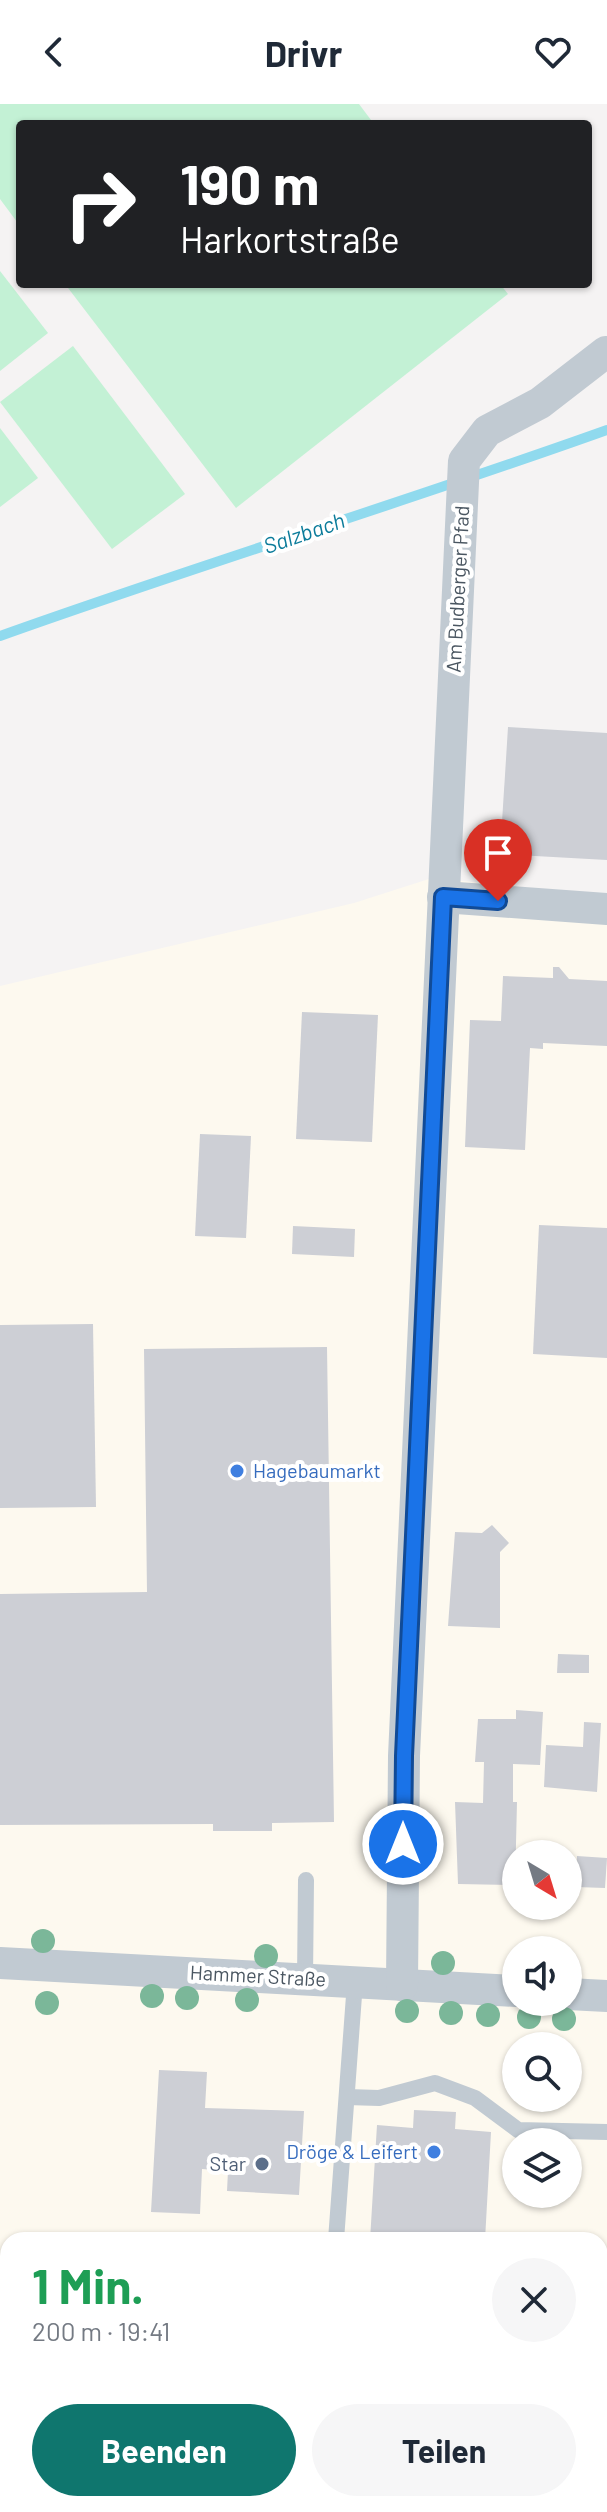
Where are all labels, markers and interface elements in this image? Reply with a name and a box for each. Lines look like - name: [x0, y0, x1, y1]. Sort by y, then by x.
- icon: back: [32, 30, 76, 74]
- icon: heart: [531, 30, 575, 74]
- text: Drivr: [265, 31, 342, 74]
- text: 190 m: [180, 149, 319, 216]
- icon: right: [48, 152, 152, 256]
- text: Harkortstraße: [180, 217, 400, 260]
- street label: Am Budberger Pfad: [441, 505, 473, 673]
- water label: Salzbach: [260, 506, 348, 558]
- pin: [464, 819, 532, 901]
- icon: arrive: [476, 831, 520, 875]
- place label: Hagebaumarkt: [253, 1458, 381, 1482]
- marker: Hagebaumarkt: [228, 1462, 246, 1480]
- position arrow: [361, 1802, 445, 1886]
- north arrow: [502, 1840, 582, 1920]
- map controls: [502, 1840, 582, 2208]
- button: sound: [502, 1936, 582, 2016]
- street label: Hammer Straße: [189, 1959, 327, 1991]
- button: search: [502, 2032, 582, 2112]
- button: layers: [502, 2128, 582, 2208]
- place label: Dröge & Leifert: [286, 2139, 418, 2163]
- marker: Dröge & Leifert: [425, 2143, 443, 2161]
- place label: Star: [210, 2151, 246, 2175]
- marker: Star: [253, 2155, 271, 2173]
- text: 1 Min.: [32, 2256, 144, 2314]
- button: close: [492, 2258, 576, 2342]
- text: 200 m · 19:41: [32, 2315, 170, 2346]
- button: Beenden: [32, 2404, 296, 2496]
- button: Teilen: [312, 2404, 576, 2496]

